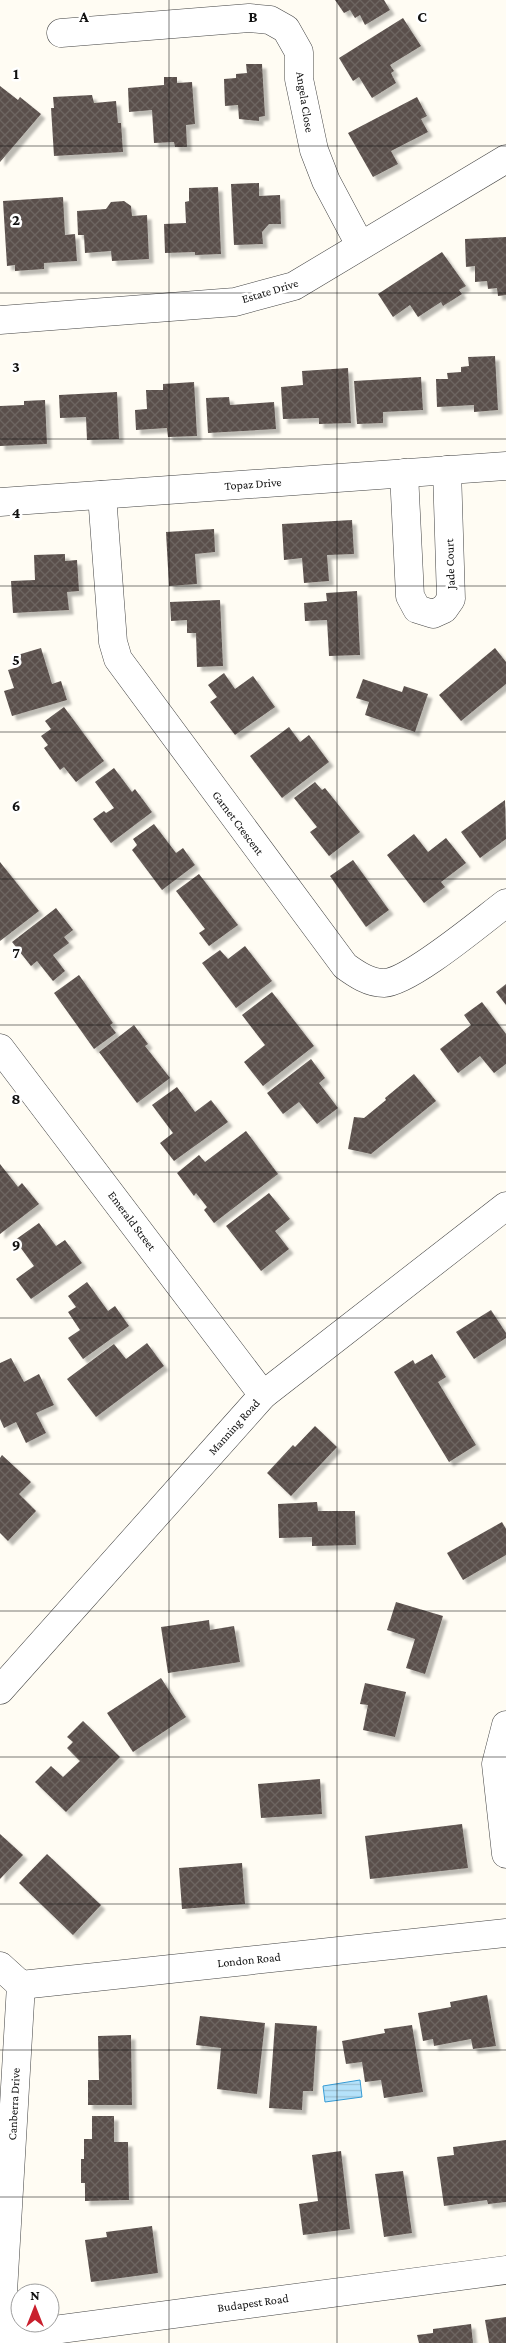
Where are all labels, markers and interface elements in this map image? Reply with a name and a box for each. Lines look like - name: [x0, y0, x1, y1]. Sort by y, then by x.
- text: A: [78, 8, 89, 25]
- text: B: [248, 8, 258, 25]
- text: C: [417, 8, 427, 25]
- text: 1: [13, 65, 19, 82]
- street label: Angela Close: [293, 71, 317, 133]
- text: 2: [12, 211, 20, 228]
- street label: Estate Drive: [240, 276, 300, 306]
- text: 3: [12, 358, 20, 375]
- street label: Topaz Drive: [224, 475, 282, 493]
- text: 4: [12, 504, 21, 521]
- street label: Jade Court: [442, 537, 458, 590]
- text: 5: [12, 651, 20, 668]
- street label: Garnet Crescent: [209, 788, 267, 859]
- text: 6: [12, 797, 20, 814]
- text: 7: [12, 944, 20, 961]
- text: 8: [11, 1090, 21, 1107]
- street label: Emerald Street: [105, 1188, 160, 1254]
- text: 9: [12, 1236, 20, 1253]
- street label: Manning Road: [205, 1396, 263, 1458]
- street label: London Road: [217, 1950, 282, 1970]
- street label: Canberra Drive: [5, 2067, 23, 2141]
- north arrow: [10, 2283, 60, 2333]
- text: N: [30, 2287, 40, 2303]
- street label: Budapest Road: [217, 2291, 290, 2315]

